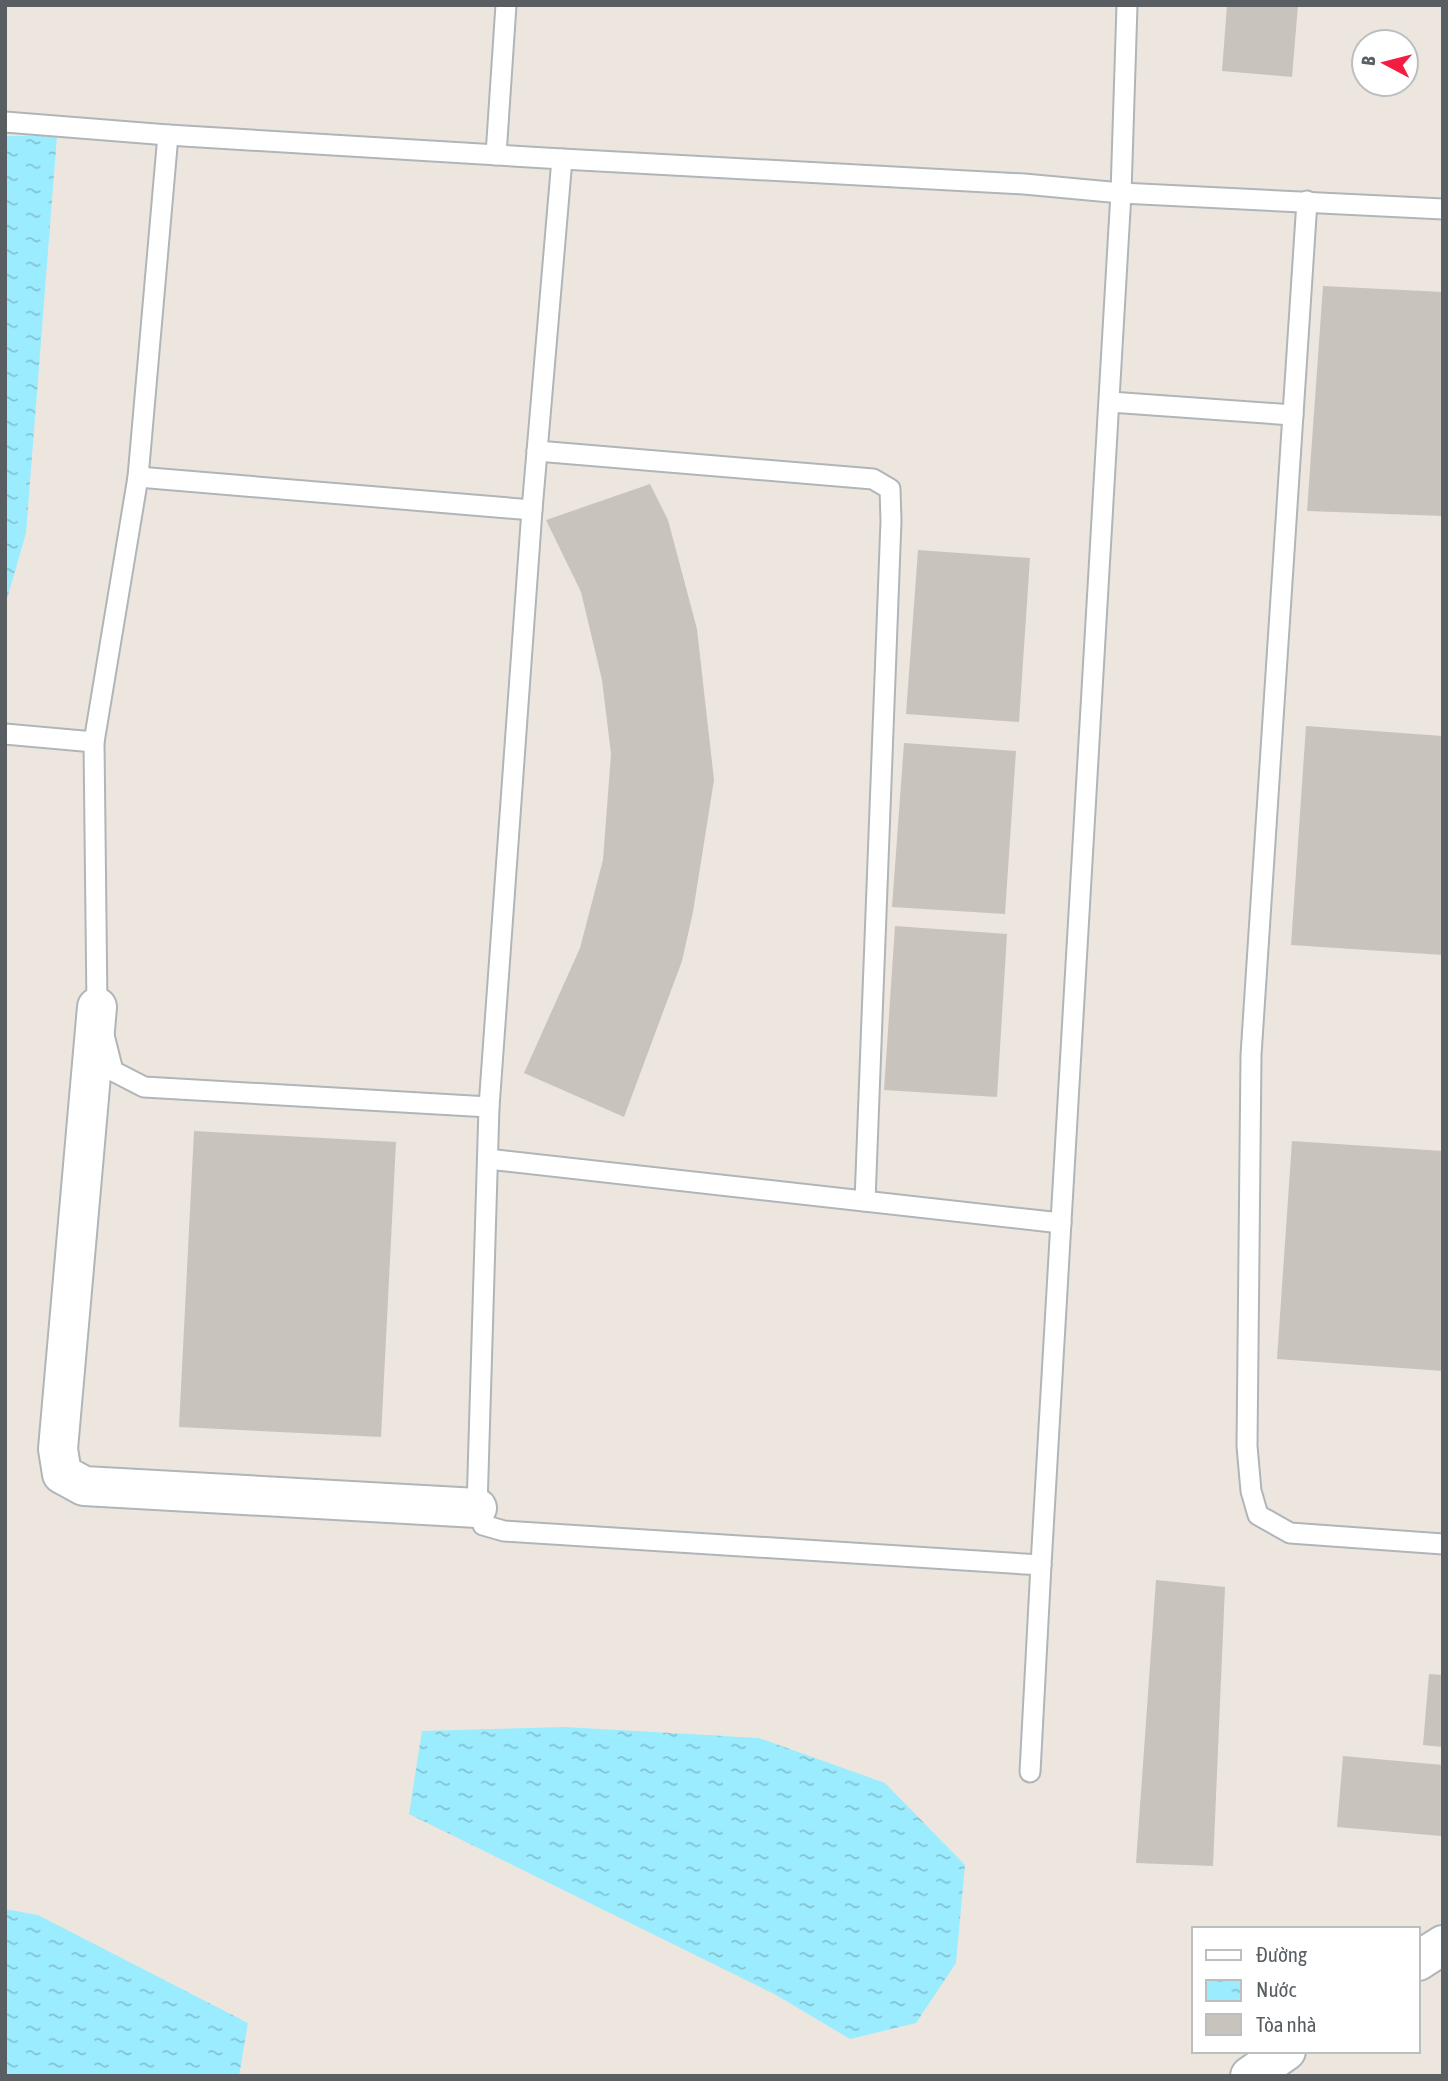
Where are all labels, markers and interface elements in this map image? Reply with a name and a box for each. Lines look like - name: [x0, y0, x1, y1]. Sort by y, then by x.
- north arrow: [1350, 28, 1420, 98]
- text: B: [1357, 55, 1380, 67]
- legend: [1192, 1927, 1420, 2053]
- text: Đường: [1256, 1942, 1307, 1966]
- text: Nước: [1256, 1977, 1296, 2001]
- text: Tòa nhà: [1256, 2012, 1317, 2036]

